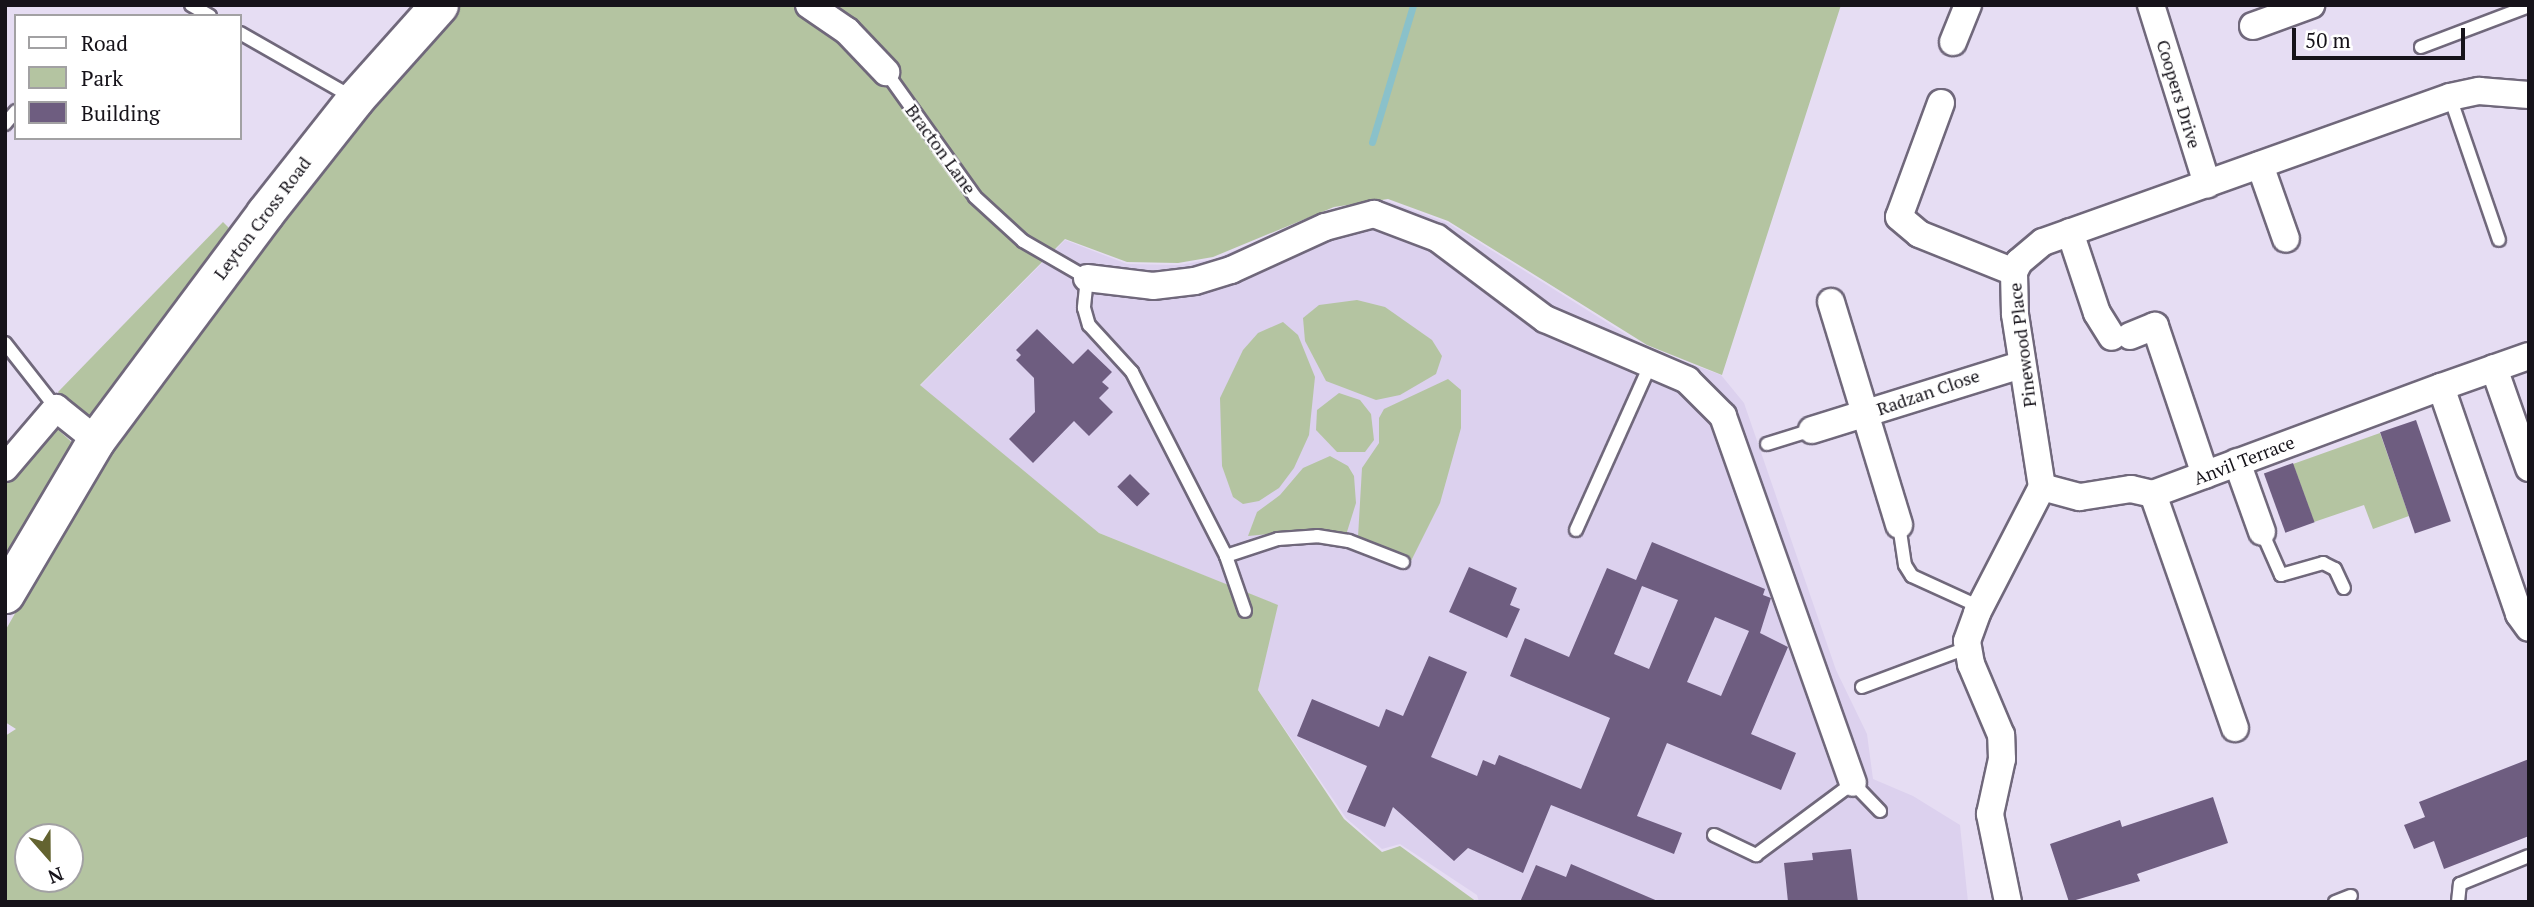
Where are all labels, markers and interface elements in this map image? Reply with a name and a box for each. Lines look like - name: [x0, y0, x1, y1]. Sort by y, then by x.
- legend: [14, 14, 242, 140]
- scale bar: [2296, 14, 2469, 58]
- text: 50 m: [2305, 26, 2351, 54]
- text: Road: [81, 29, 128, 57]
- street label: Coopers Drive: [2152, 37, 2206, 151]
- text: Park: [81, 64, 123, 92]
- text: Building: [81, 99, 160, 127]
- street label: Bracton Lane: [901, 100, 981, 198]
- street label: Leyton Cross Road: [209, 152, 315, 284]
- street label: Pinewood Place: [2004, 281, 2040, 409]
- street label: Radzan Close: [1874, 364, 1982, 420]
- street label: Anvil Terrace: [2190, 431, 2298, 489]
- north arrow: [14, 823, 84, 893]
- text: N: [45, 862, 67, 890]

